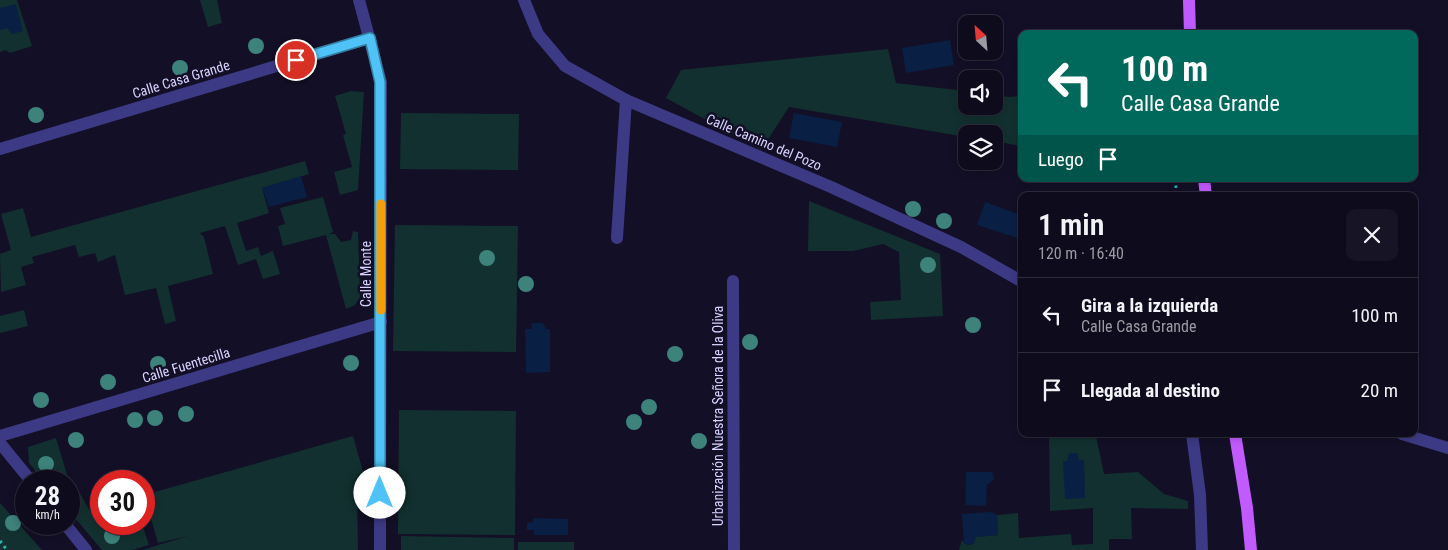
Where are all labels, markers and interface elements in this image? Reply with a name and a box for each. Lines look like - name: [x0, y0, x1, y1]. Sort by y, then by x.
- north arrow: [958, 15, 1002, 60]
- map controls: [958, 15, 1003, 170]
- pin: [275, 39, 317, 81]
- icon: arrive: [282, 46, 310, 74]
- text: 100 m: [1121, 49, 1208, 90]
- icon: left: [1038, 50, 1103, 115]
- street label: Calle Casa Grande: [130, 56, 232, 101]
- button: sound: [958, 70, 1003, 115]
- text: Calle Casa Grande: [1121, 91, 1280, 116]
- street label: Calle Camino del Pozo: [704, 110, 824, 174]
- button: layers: [958, 125, 1003, 170]
- icon: arrive: [1094, 145, 1122, 173]
- text: Luego: [1038, 148, 1084, 171]
- text: 1 min: [1038, 207, 1104, 242]
- button: close: [1346, 209, 1398, 261]
- street label: Calle Monte: [358, 241, 374, 307]
- text: 120 m · 16:40: [1038, 244, 1124, 263]
- text: Gira a la izquierda: [1081, 294, 1218, 317]
- icon: left: [1038, 301, 1066, 329]
- text: 100 m: [1351, 304, 1398, 327]
- street label: Urbanización Nuestra Señora de la Oliva: [710, 306, 726, 526]
- text: Calle Casa Grande: [1081, 317, 1196, 336]
- street label: Calle Fuentecilla: [140, 344, 232, 386]
- icon: arrive: [1038, 376, 1066, 404]
- text: Llegada al destino: [1081, 379, 1220, 402]
- text: 20 m: [1361, 379, 1398, 402]
- position arrow: [353, 466, 405, 518]
- speed limit sign: 30: [90, 470, 155, 535]
- text: 28: [35, 482, 60, 511]
- text: km/h: [35, 508, 60, 522]

